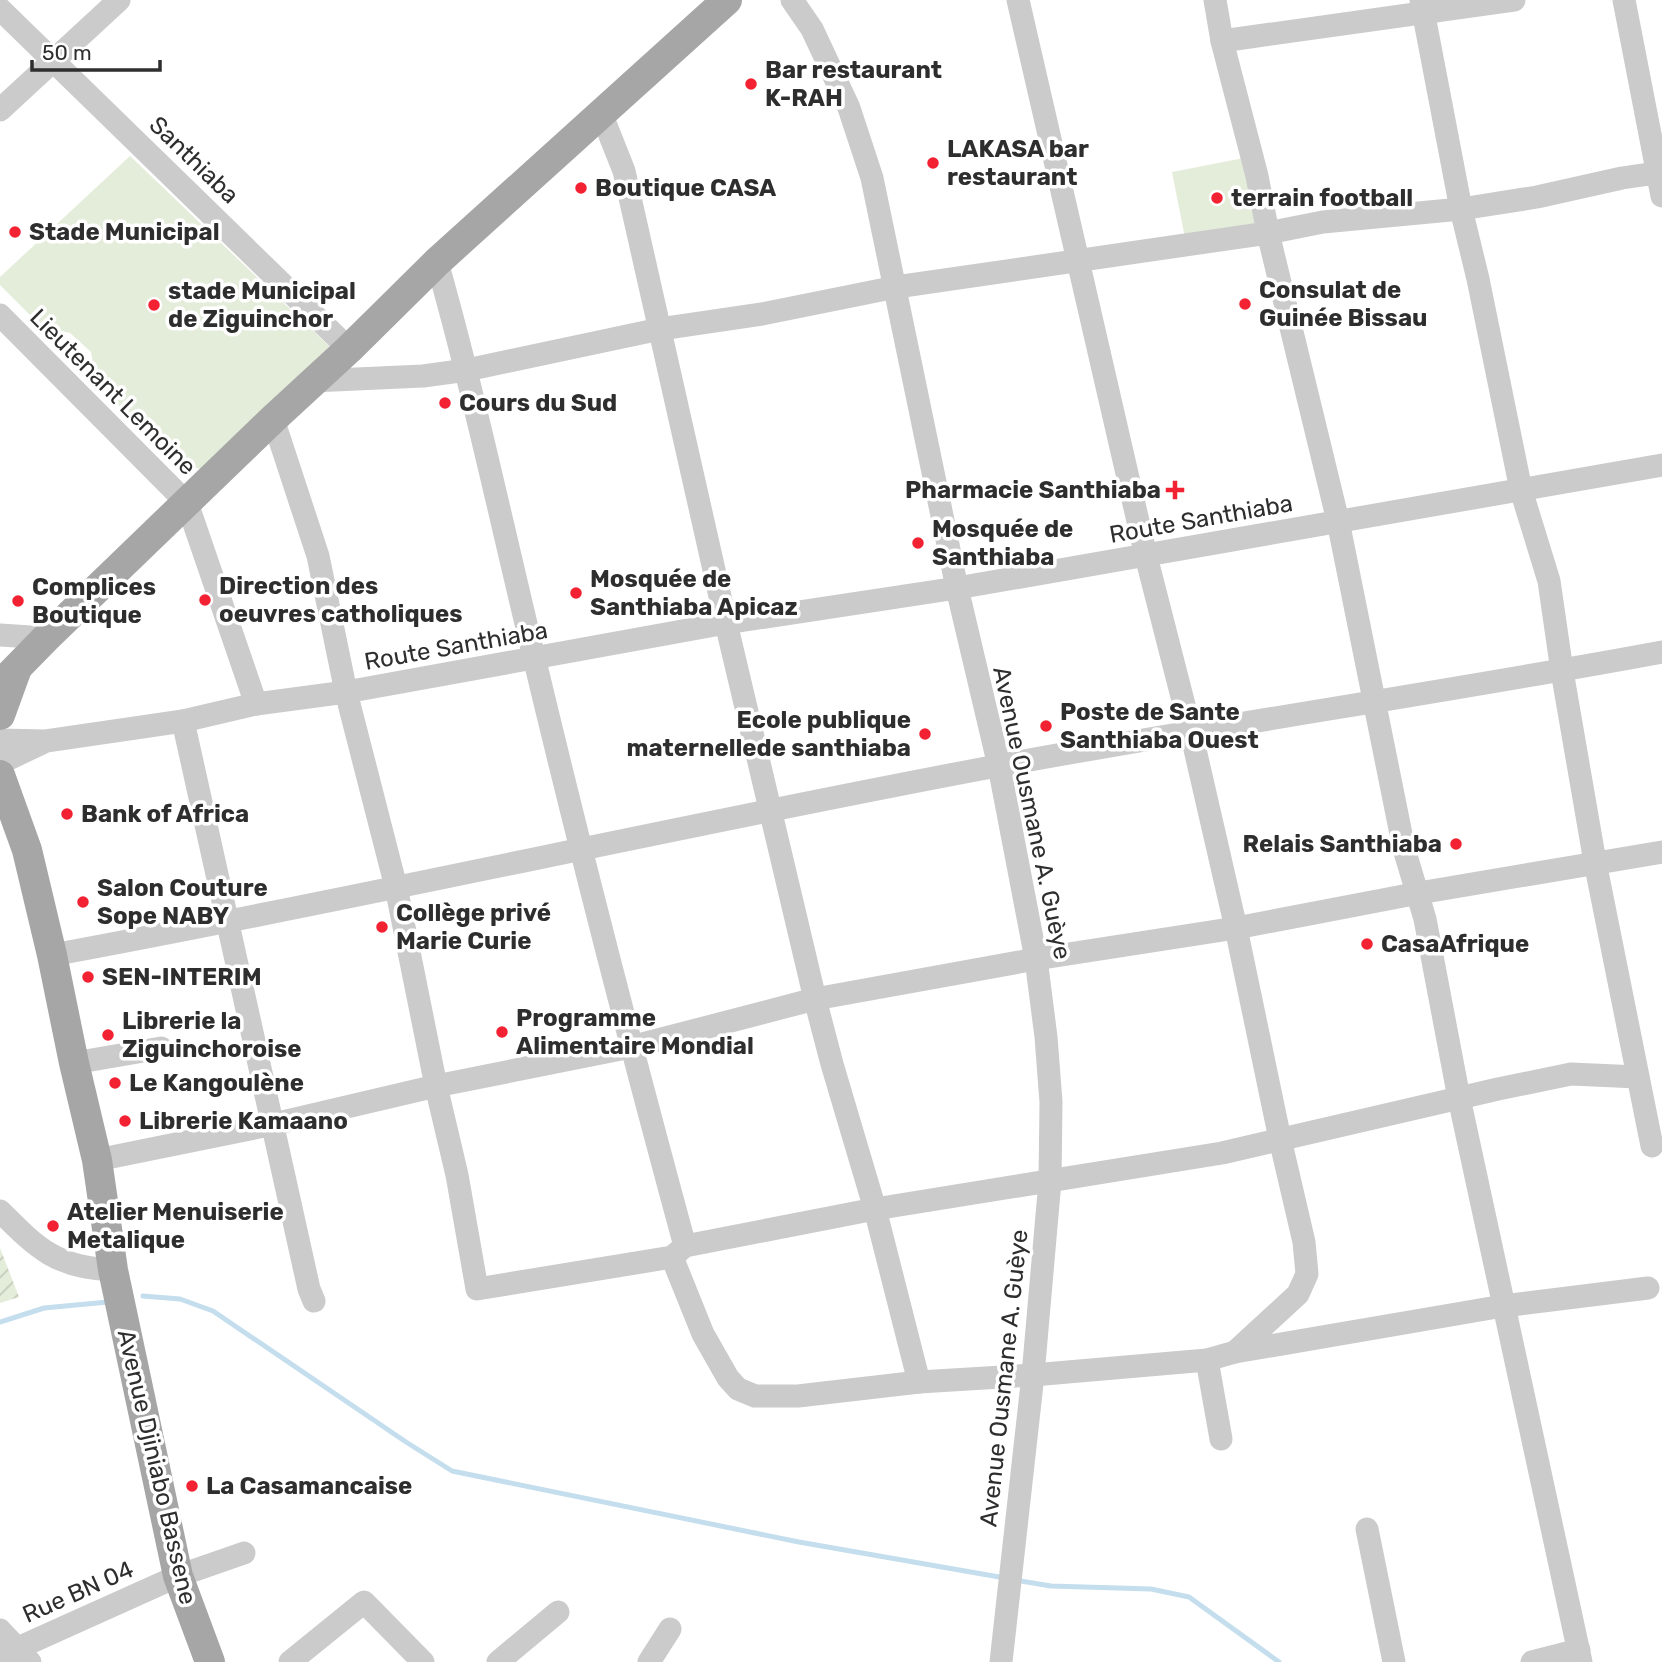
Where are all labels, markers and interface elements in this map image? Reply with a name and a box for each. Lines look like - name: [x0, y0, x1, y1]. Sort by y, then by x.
- scale bar: [32, 28, 159, 72]
- text: 50 m: [42, 40, 92, 65]
- place label: Bar restaurant K-RAH: [765, 56, 942, 112]
- marker: Bar restaurant K-RAH: [743, 76, 759, 92]
- street label: Santhiaba: [144, 111, 244, 209]
- place label: LAKASA bar restaurant: [947, 135, 1089, 191]
- marker: LAKASA bar restaurant: [925, 155, 941, 171]
- place label: Boutique CASA: [595, 174, 776, 202]
- marker: Boutique CASA: [573, 180, 589, 196]
- place label: terrain football: [1231, 184, 1413, 212]
- marker: terrain football: [1209, 190, 1225, 206]
- place label: Stade Municipal: [29, 218, 220, 246]
- marker: Stade Municipal: [7, 224, 23, 240]
- place label: Consulat de Guinée Bissau: [1259, 276, 1427, 332]
- place label: stade Municipal de Ziguinchor: [168, 277, 356, 333]
- marker: Consulat de Guinée Bissau: [1237, 296, 1253, 312]
- marker: stade Municipal de Ziguinchor: [146, 297, 162, 313]
- street label: Lieutenant Lemoine: [24, 303, 202, 481]
- place label: Cours du Sud: [459, 389, 617, 417]
- marker: Cours du Sud: [437, 395, 453, 411]
- place label: Pharmacie Santhiaba: [905, 476, 1161, 504]
- marker: Pharmacie Santhiaba: [1167, 482, 1183, 498]
- street label: Route Santhiaba: [1107, 489, 1295, 549]
- place label: Mosquée de Santhiaba: [932, 515, 1073, 571]
- marker: Mosquée de Santhiaba: [910, 535, 926, 551]
- place label: Mosquée de Santhiaba Apicaz: [590, 565, 798, 621]
- place label: Direction des oeuvres catholiques: [219, 572, 462, 628]
- place label: Complices Boutique: [32, 573, 156, 629]
- marker: Mosquée de Santhiaba Apicaz: [568, 585, 584, 601]
- marker: Direction des oeuvres catholiques: [197, 592, 213, 608]
- marker: Complices Boutique: [10, 593, 26, 609]
- street label: Route Santhiaba: [362, 616, 550, 676]
- street label: Avenue Ousmane A. Guèye: [987, 664, 1077, 962]
- place label: Poste de Sante Santhiaba Ouest: [1060, 698, 1259, 754]
- place label: Ecole publique maternellede santhiaba: [627, 706, 911, 762]
- marker: Poste de Sante Santhiaba Ouest: [1038, 718, 1054, 734]
- marker: Ecole publique maternellede santhiaba: [917, 726, 933, 742]
- place label: Bank of Africa: [81, 800, 249, 828]
- marker: Bank of Africa: [59, 806, 75, 822]
- place label: Relais Santhiaba: [1243, 830, 1442, 858]
- marker: Relais Santhiaba: [1448, 836, 1464, 852]
- place label: Salon Couture Sope NABY: [97, 874, 268, 930]
- marker: Salon Couture Sope NABY: [75, 894, 91, 910]
- place label: Collège privé Marie Curie: [396, 899, 551, 955]
- marker: Collège privé Marie Curie: [374, 919, 390, 935]
- place label: CasaAfrique: [1381, 930, 1529, 958]
- marker: CasaAfrique: [1359, 936, 1375, 952]
- place label: SEN-INTERIM: [102, 963, 262, 991]
- marker: SEN-INTERIM: [80, 969, 96, 985]
- place label: Programme Alimentaire Mondial: [516, 1004, 754, 1060]
- place label: Librerie la Ziguinchoroise: [122, 1007, 302, 1063]
- marker: Programme Alimentaire Mondial: [494, 1024, 510, 1040]
- marker: Librerie la Ziguinchoroise: [100, 1027, 116, 1043]
- place label: Le Kangoulène: [129, 1069, 304, 1097]
- marker: Le Kangoulène: [107, 1075, 123, 1091]
- place label: Librerie Kamaano: [139, 1107, 348, 1135]
- marker: Librerie Kamaano: [117, 1113, 133, 1129]
- place label: Atelier Menuiserie Metalique: [67, 1198, 284, 1254]
- marker: Atelier Menuiserie Metalique: [45, 1218, 61, 1234]
- street label: Avenue Ousmane A. Guèye: [974, 1228, 1034, 1528]
- street label: Avenue Djiniabo Bassene: [112, 1327, 202, 1607]
- place label: La Casamancaise: [206, 1472, 412, 1500]
- marker: La Casamancaise: [184, 1478, 200, 1494]
- street label: Rue BN 04: [18, 1555, 138, 1629]

